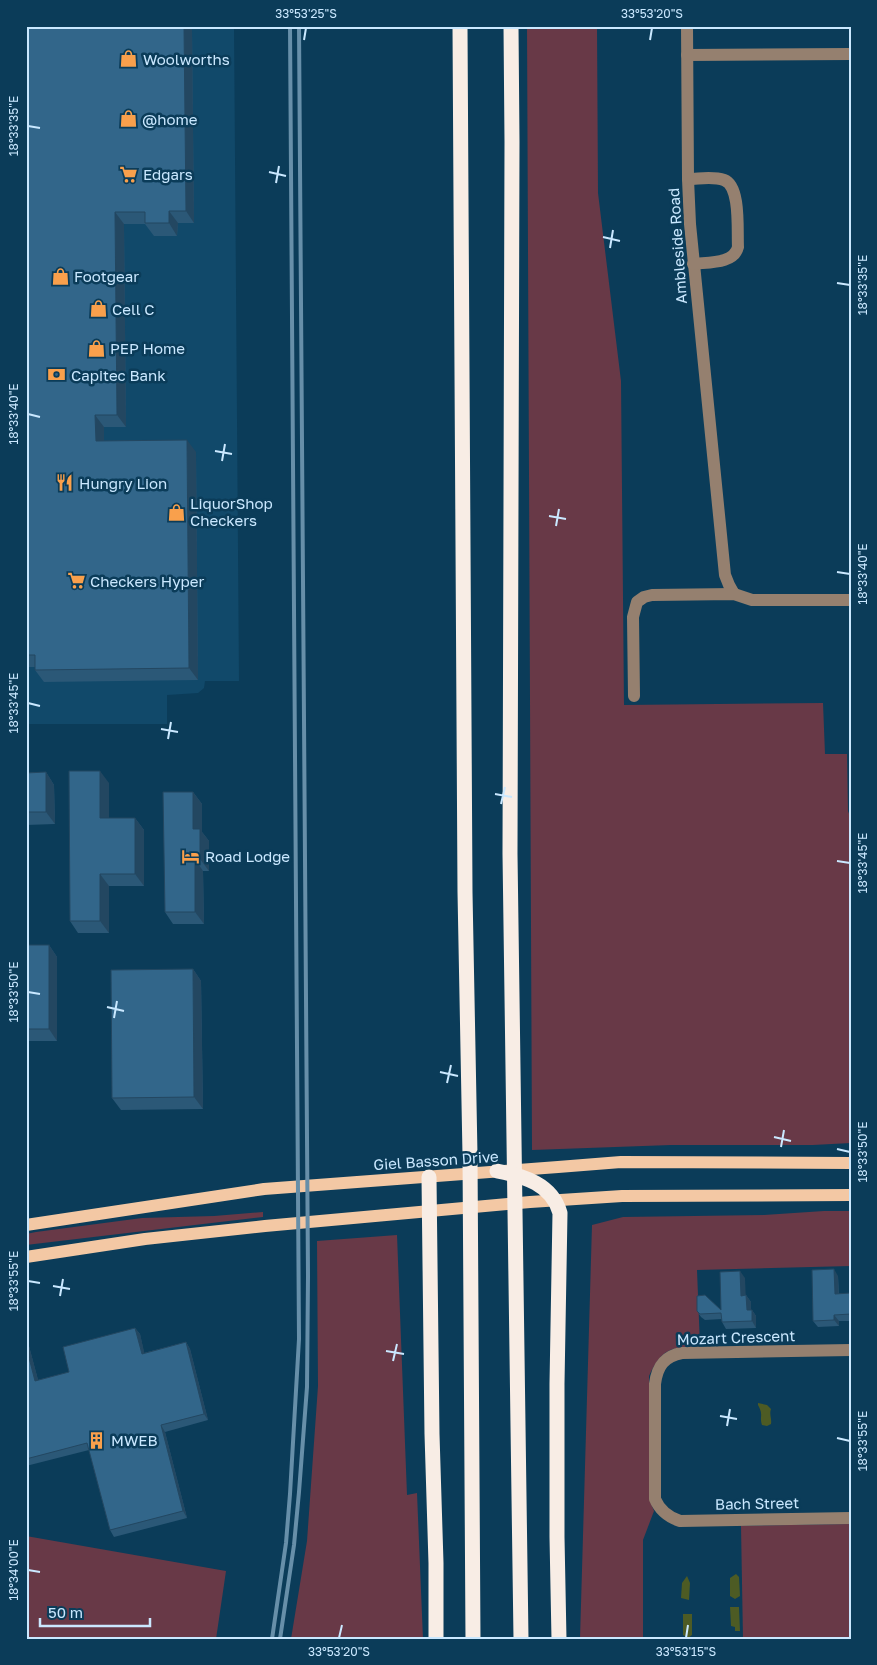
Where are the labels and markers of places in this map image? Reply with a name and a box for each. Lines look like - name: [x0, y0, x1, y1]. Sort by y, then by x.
- shop icon: Woolworths: [119, 49, 139, 69]
- place label: Woolworths: [143, 50, 230, 68]
- shop icon: @home: [118, 109, 138, 129]
- place label: @home: [142, 110, 198, 128]
- supermarket icon: Edgars: [119, 164, 139, 184]
- place label: Edgars: [143, 165, 193, 183]
- shop icon: Footgear: [50, 266, 70, 286]
- place label: Footgear: [74, 267, 139, 285]
- shop icon: Cell C: [88, 299, 108, 319]
- place label: Cell C: [112, 300, 154, 318]
- shop icon: PEP Home: [86, 338, 106, 358]
- place label: PEP Home: [110, 339, 185, 357]
- bank icon: Capitec Bank: [47, 365, 67, 385]
- place label: Capitec Bank: [71, 366, 166, 384]
- restaurant icon: Hungry Lion: [55, 473, 75, 493]
- place label: Hungry Lion: [79, 474, 167, 492]
- place label: LiquorShop Checkers: [190, 494, 273, 529]
- shop icon: LiquorShop Checkers: [166, 502, 186, 522]
- supermarket icon: Checkers Hyper: [66, 571, 86, 591]
- place label: Checkers Hyper: [90, 572, 204, 590]
- hotel icon: Road Lodge: [181, 846, 201, 866]
- place label: Road Lodge: [205, 847, 290, 865]
- building icon: MWEB: [87, 1430, 107, 1450]
- place label: MWEB: [111, 1431, 158, 1449]

